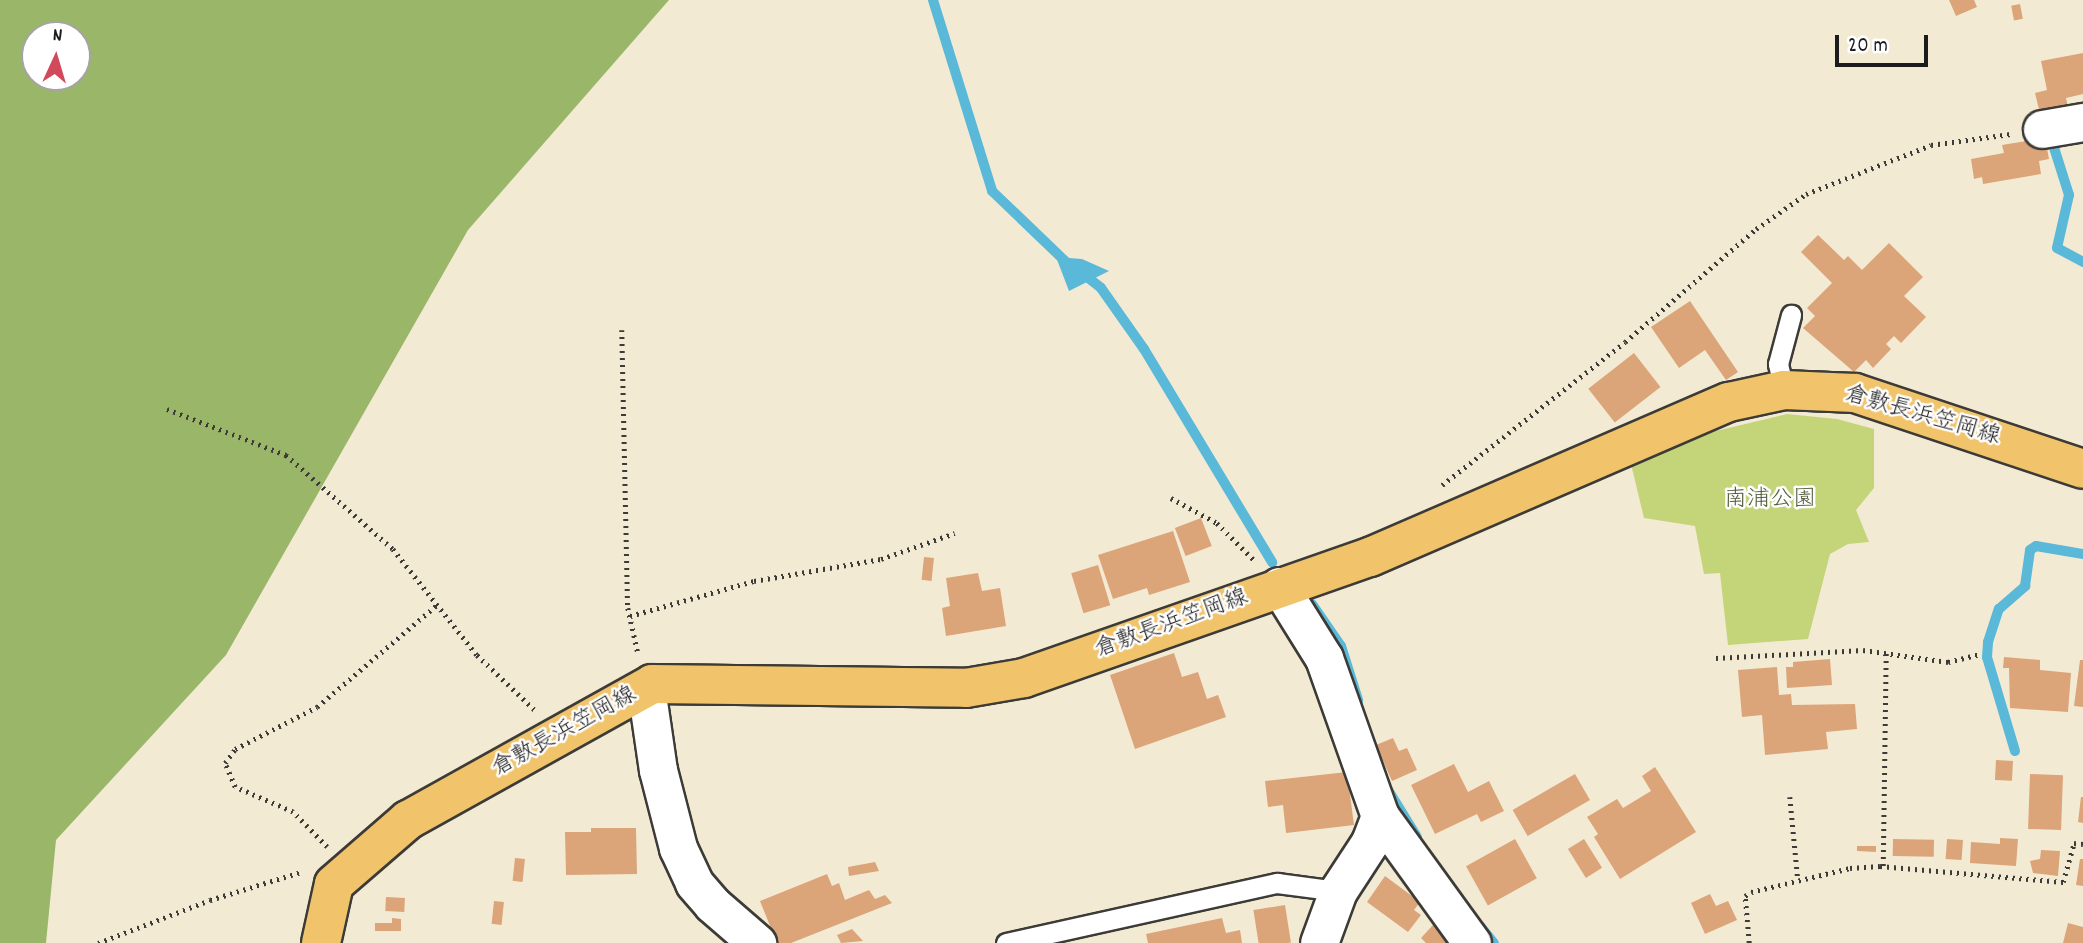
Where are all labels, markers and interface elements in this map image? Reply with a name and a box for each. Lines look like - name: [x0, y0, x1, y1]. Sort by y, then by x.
- north arrow: [21, 21, 91, 91]
- scale bar: [1838, 21, 1931, 65]
- text: N: [52, 23, 63, 50]
- text: 20 m: [1848, 32, 1888, 62]
- street label: 倉敷長浜笠岡線: [1841, 382, 2003, 452]
- park label: 南浦公園: [1724, 487, 1816, 515]
- street label: 倉敷長浜笠岡線: [1092, 584, 1252, 666]
- street label: 倉敷長浜笠岡線: [488, 682, 642, 784]

